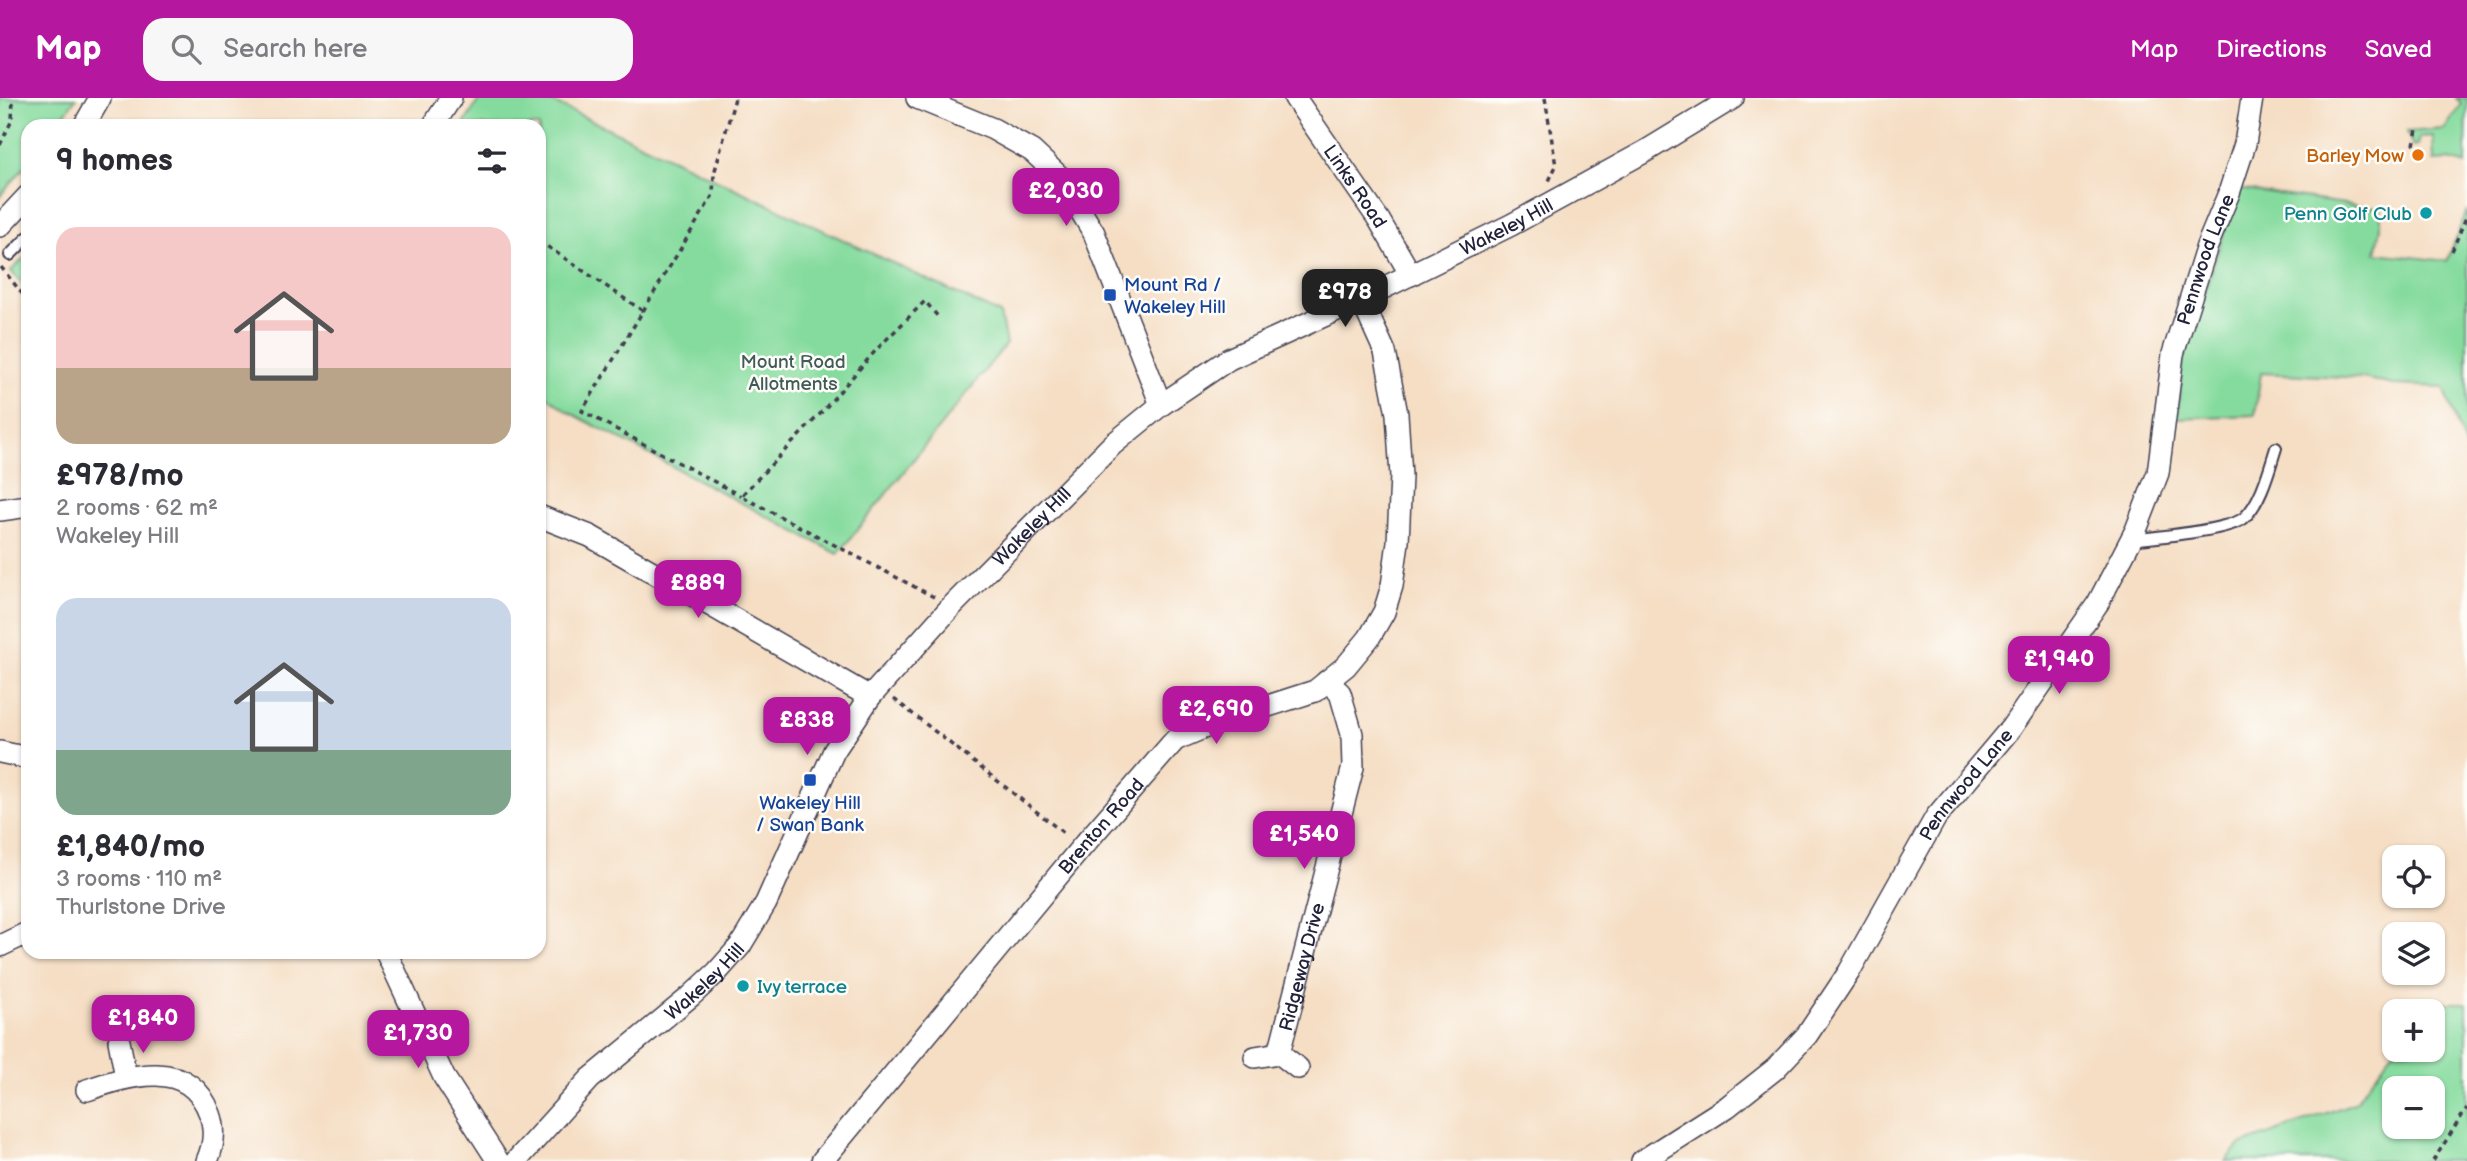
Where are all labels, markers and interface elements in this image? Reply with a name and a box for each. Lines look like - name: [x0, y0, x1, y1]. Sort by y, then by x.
- search box: [143, 18, 633, 81]
- text: Map: [35, 29, 101, 69]
- icon: search: [167, 30, 205, 68]
- text: Search here: [223, 34, 367, 65]
- text: Map: [2130, 35, 2178, 64]
- text: Directions: [2216, 35, 2327, 64]
- text: Saved: [2365, 35, 2432, 64]
- street label: Links Road: [1318, 141, 1391, 232]
- icon: filters: [473, 142, 511, 180]
- text: 9 homes: [56, 143, 173, 179]
- place label: Barley Mow: [2306, 145, 2404, 168]
- marker: Barley Mow: [2410, 147, 2426, 163]
- pin: £2,030: [1009, 169, 1123, 228]
- text: £2,030: [1028, 177, 1104, 205]
- street label: Pennwood Lane: [2173, 191, 2240, 328]
- street label: Wakeley Hill: [1456, 194, 1557, 261]
- place label: Penn Golf Club: [2284, 203, 2412, 226]
- marker: Penn Golf Club: [2418, 205, 2434, 221]
- pin: £978: [1304, 270, 1386, 329]
- icon: home: [221, 273, 347, 399]
- place label: Mount Rd / Wakeley Hill: [1124, 274, 1226, 319]
- text: £978: [1318, 278, 1372, 306]
- marker: Mount Rd / Wakeley Hill: [1102, 287, 1118, 303]
- park label: Mount Road Allotments: [740, 351, 846, 396]
- text: £978/mo: [56, 458, 184, 494]
- street label: Wakeley Hill: [988, 483, 1076, 571]
- text: 2 rooms · 62 m²: [56, 494, 218, 522]
- text: Wakeley Hill: [56, 522, 179, 550]
- pin: £889: [657, 560, 739, 620]
- text: £889: [670, 569, 726, 597]
- pin: £1,940: [2002, 636, 2116, 696]
- icon: home: [221, 644, 347, 770]
- text: £1,940: [2024, 645, 2094, 673]
- pin: £2,690: [1159, 686, 1273, 746]
- text: £2,690: [1179, 695, 1253, 723]
- pin: £838: [766, 698, 848, 757]
- text: £838: [779, 706, 835, 734]
- street label: Pennwood Lane: [1915, 725, 2018, 845]
- marker: Wakeley Hill / Swan Bank: [802, 772, 818, 788]
- street label: Brenton Road: [1054, 774, 1150, 879]
- place label: Wakeley Hill / Swan Bank: [756, 792, 865, 837]
- pin: £1,540: [1247, 812, 1361, 871]
- text: £1,540: [1269, 820, 1339, 848]
- text: £1,840/mo: [56, 829, 205, 865]
- map controls: [2382, 845, 2445, 1139]
- button: locate: [2382, 845, 2445, 908]
- text: 3 rooms · 110 m²: [56, 865, 222, 893]
- text: Thurlstone Drive: [56, 893, 226, 921]
- street label: Ridgeway Drive: [1275, 901, 1330, 1034]
- button: layers: [2382, 922, 2445, 985]
- street label: Wakeley Hill: [661, 939, 750, 1026]
- place label: Ivy terrace: [757, 976, 847, 999]
- marker: Ivy terrace: [735, 978, 751, 994]
- pin: £1,840: [86, 996, 200, 1055]
- button: +: [2382, 999, 2445, 1062]
- text: £1,840: [108, 1004, 178, 1032]
- pin: £1,730: [361, 1010, 475, 1070]
- text: £1,730: [383, 1019, 453, 1047]
- button: −: [2382, 1076, 2445, 1139]

